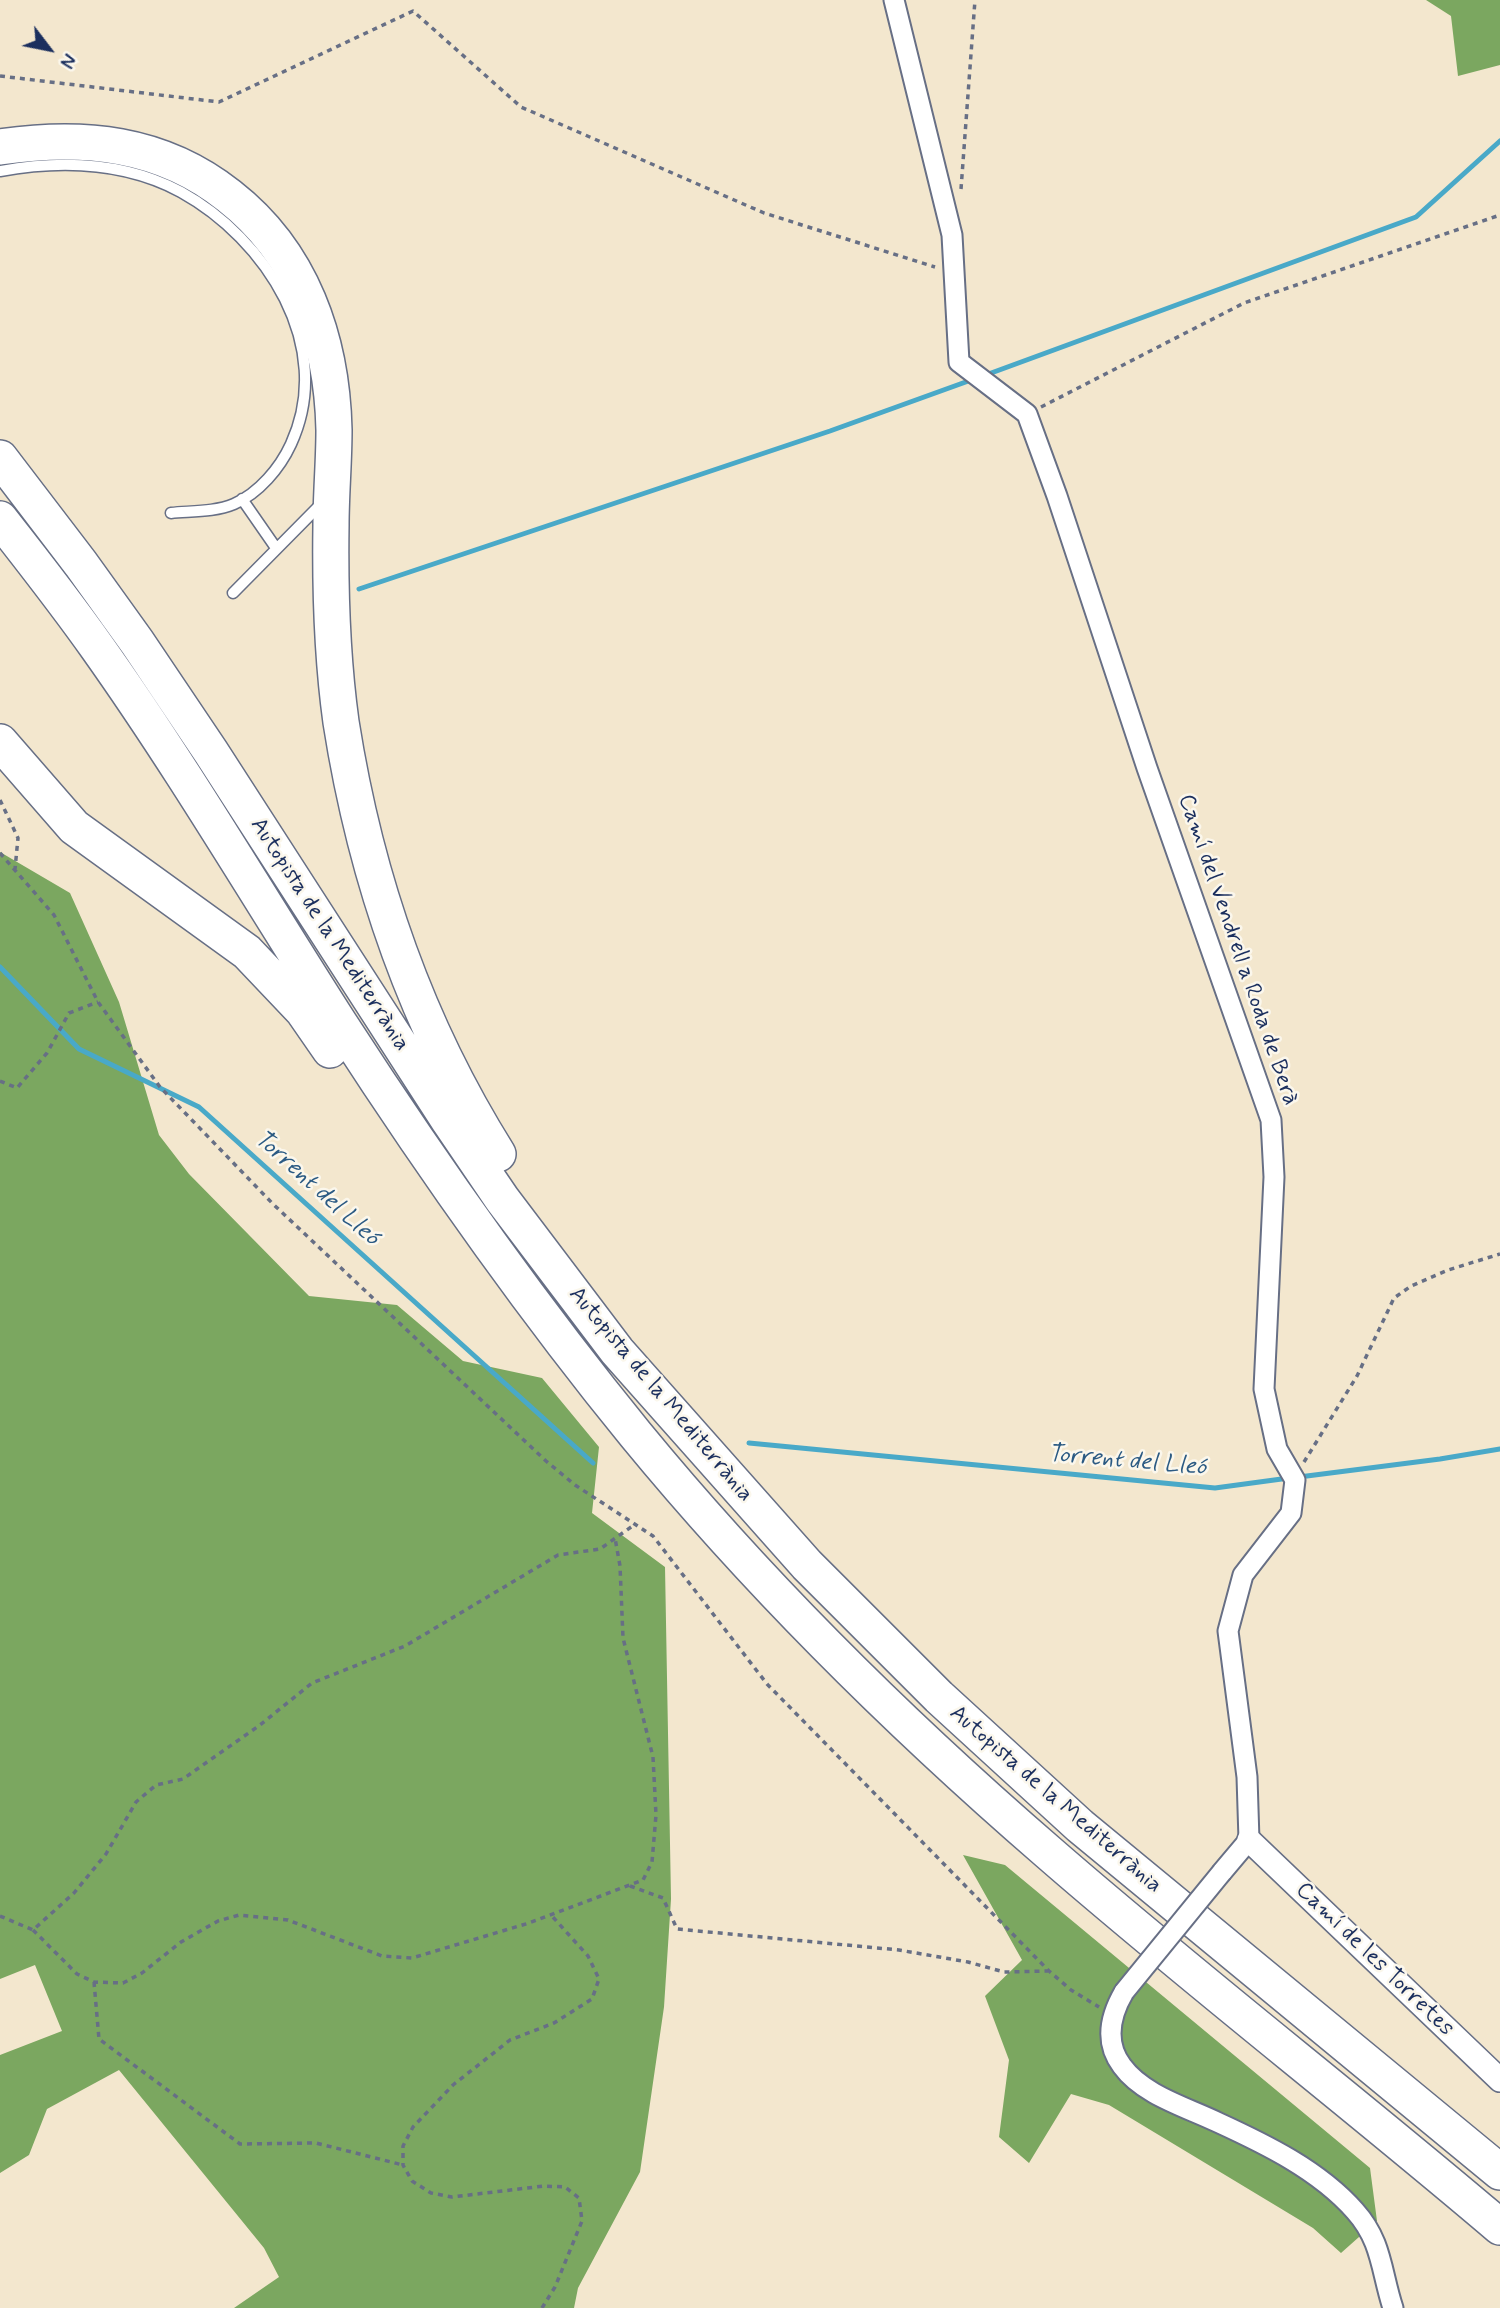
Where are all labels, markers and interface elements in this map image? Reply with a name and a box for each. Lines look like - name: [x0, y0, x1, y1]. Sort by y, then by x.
- north arrow: [14, 14, 84, 84]
- text: N: [53, 48, 81, 72]
- street label: Camí del Vendrell a Roda de Berà: [1171, 791, 1303, 1109]
- street label: Autopista de la Mediterrània: [243, 813, 415, 1057]
- water label: Torrent del Lleó: [247, 1125, 385, 1253]
- street label: Autopista de la Mediterrània: [562, 1282, 758, 1508]
- water label: Torrent del Lleó: [1046, 1441, 1208, 1483]
- street label: Autopista de la Mediterrània: [943, 1700, 1167, 1900]
- street label: Camí de les Torretes: [1289, 1877, 1459, 2043]

